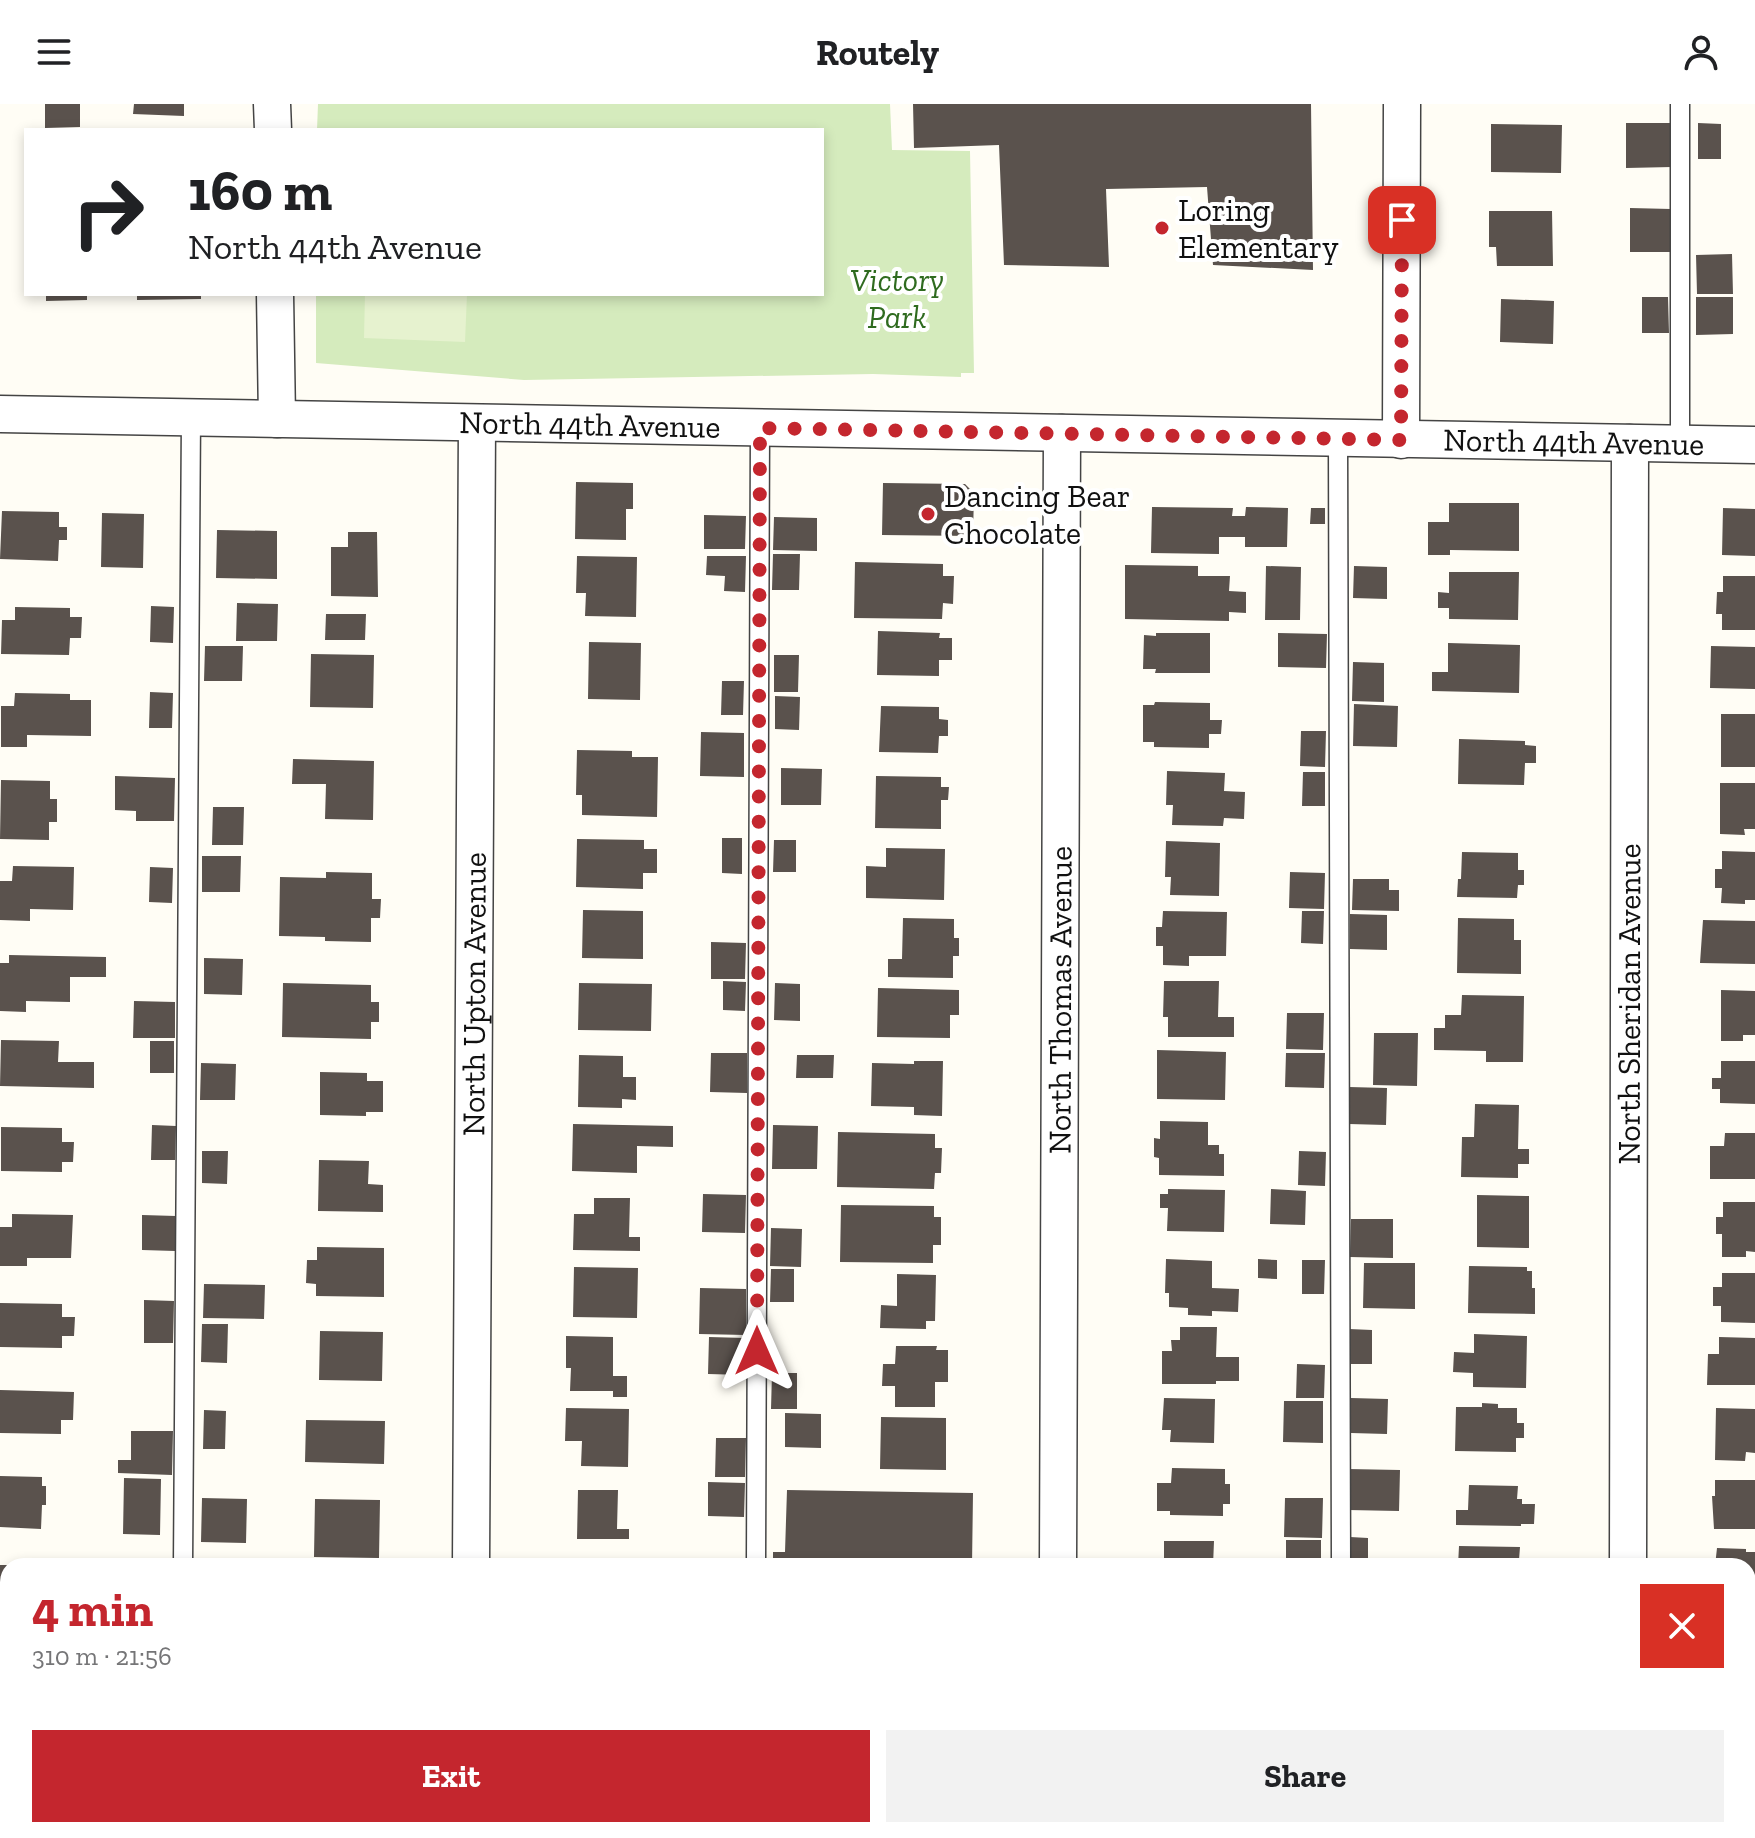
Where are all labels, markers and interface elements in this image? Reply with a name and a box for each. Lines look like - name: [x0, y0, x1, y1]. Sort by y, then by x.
- icon: menu: [32, 30, 76, 74]
- icon: person: [1679, 30, 1723, 74]
- text: Routely: [816, 31, 939, 74]
- text: 160 m: [188, 157, 332, 224]
- icon: right: [56, 160, 160, 264]
- pin: [1368, 186, 1436, 254]
- place label: Loring Elementary: [1178, 191, 1339, 266]
- icon: arrive: [1380, 198, 1424, 242]
- marker: Loring Elementary: [1153, 219, 1171, 237]
- text: North 44th Avenue: [188, 225, 482, 268]
- park label: Victory Park: [850, 261, 944, 336]
- street label: North 44th Avenue: [459, 403, 721, 446]
- street label: North 44th Avenue: [1443, 420, 1705, 463]
- place label: Dancing Bear Chocolate: [944, 477, 1130, 552]
- marker: Dancing Bear Chocolate: [919, 505, 937, 523]
- street label: North Sheridan Avenue: [1610, 843, 1648, 1165]
- street label: North Thomas Avenue: [1040, 846, 1080, 1154]
- street label: North Upton Avenue: [454, 852, 494, 1136]
- position arrow: [715, 1309, 799, 1393]
- text: 4 min: [32, 1581, 153, 1638]
- button: close: [1640, 1584, 1724, 1668]
- text: 310 m · 21:56: [32, 1640, 172, 1672]
- button: Exit: [32, 1730, 870, 1822]
- button: Share: [886, 1730, 1724, 1822]

